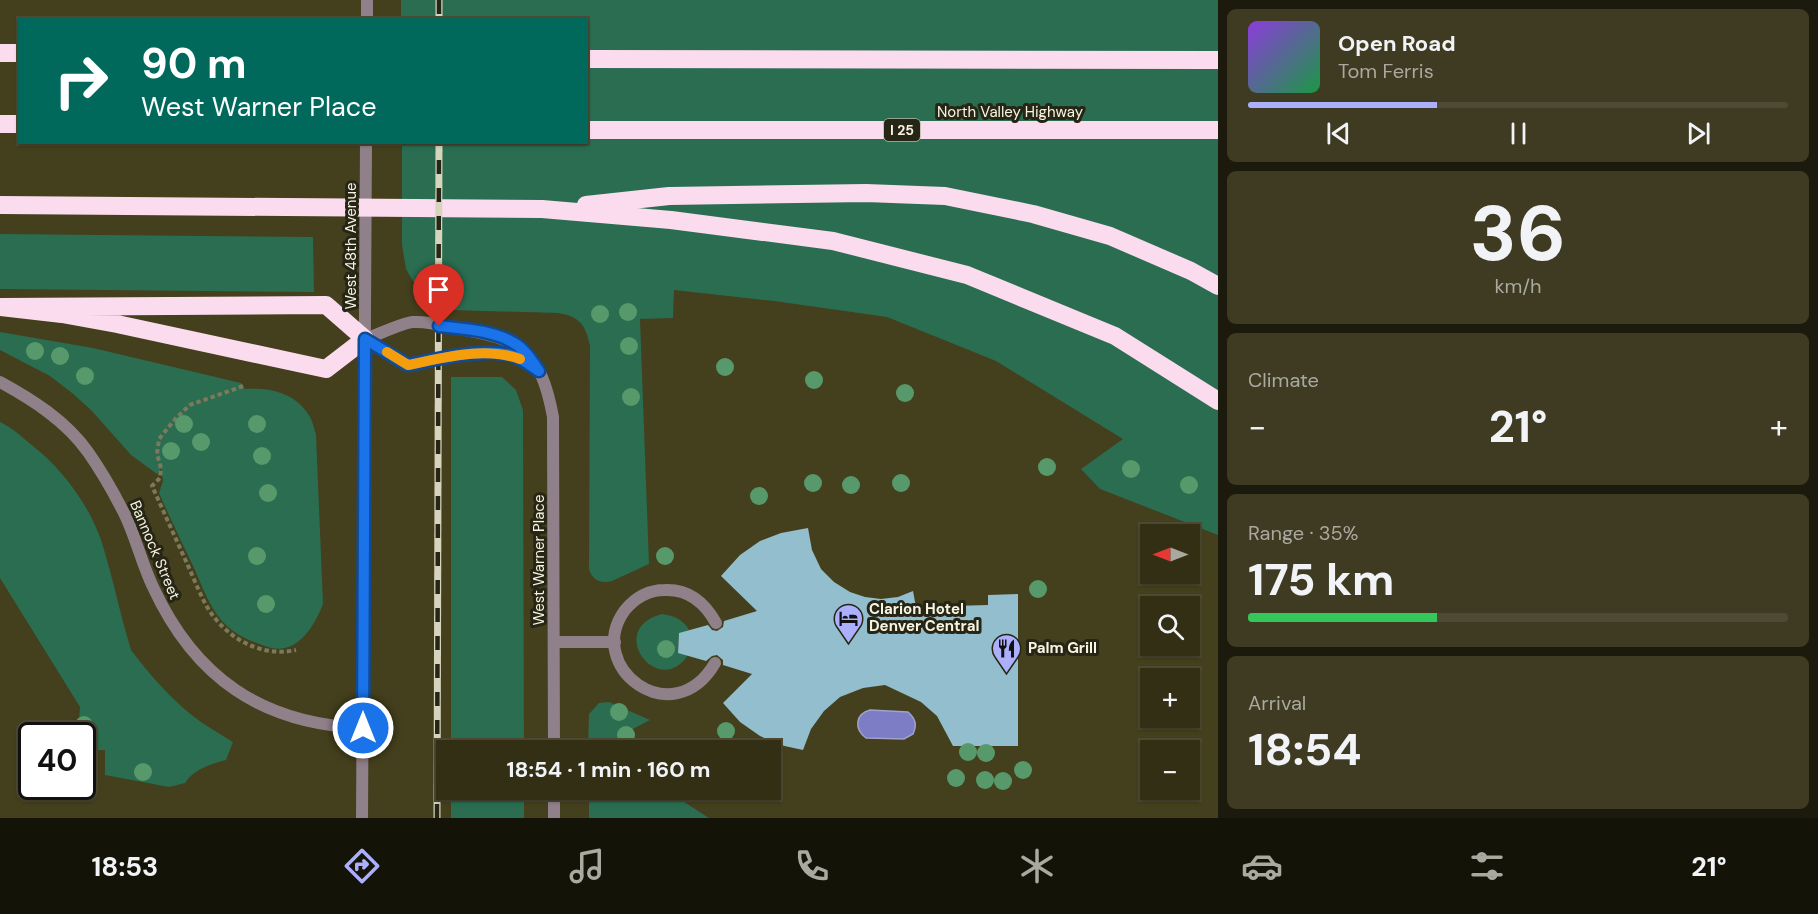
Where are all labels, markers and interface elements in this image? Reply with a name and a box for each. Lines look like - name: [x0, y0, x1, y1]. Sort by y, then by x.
- text: Open Road: [1338, 29, 1456, 58]
- text: 90 m: [141, 36, 247, 91]
- icon: right: [42, 42, 120, 120]
- text: Tom Ferris: [1338, 58, 1434, 84]
- text: West Warner Place: [141, 89, 376, 124]
- street label: North Valley Highway: [937, 102, 1084, 122]
- icon: previous: [1322, 117, 1355, 150]
- icon: pause: [1502, 117, 1535, 150]
- icon: next: [1682, 117, 1715, 150]
- road number: I 25: [884, 119, 920, 141]
- street label: West 48th Avenue: [341, 182, 361, 310]
- text: 36: [1470, 183, 1566, 284]
- pin: [413, 264, 464, 326]
- icon: arrive: [422, 273, 455, 306]
- text: km/h: [1494, 273, 1542, 299]
- text: Climate: [1248, 367, 1319, 393]
- text: 21°: [1489, 397, 1547, 456]
- text: −: [1248, 405, 1266, 448]
- text: +: [1770, 405, 1788, 448]
- street label: West Warner Place: [529, 495, 549, 625]
- street label: Bannock Street: [125, 497, 185, 603]
- text: Range · 35%: [1248, 520, 1358, 546]
- north arrow: [1140, 524, 1200, 584]
- map controls: [1140, 524, 1200, 800]
- text: 175 km: [1248, 550, 1394, 609]
- button: search: [1140, 596, 1200, 656]
- place label: Clarion Hotel Denver Central: [869, 599, 979, 636]
- hotel icon: Clarion Hotel Denver Central: [832, 602, 864, 644]
- restaurant icon: Palm Grill: [991, 632, 1023, 674]
- place label: Palm Grill: [1028, 638, 1097, 658]
- button: +: [1140, 668, 1200, 728]
- text: Arrival: [1248, 690, 1306, 716]
- position arrow: [331, 696, 395, 760]
- text: 18:54: [1248, 720, 1362, 779]
- speed limit sign: 40: [18, 722, 96, 800]
- button: −: [1140, 740, 1200, 800]
- text: 18:54 · 1 min · 160 m: [506, 755, 711, 784]
- icon: directions: [341, 845, 383, 887]
- icon: music: [566, 845, 608, 887]
- icon: phone: [791, 845, 833, 887]
- icon: climate: [1016, 845, 1058, 887]
- icon: car: [1241, 845, 1283, 887]
- icon: filters: [1466, 845, 1508, 887]
- text: 18:53: [91, 849, 158, 884]
- text: 21°: [1691, 849, 1726, 884]

